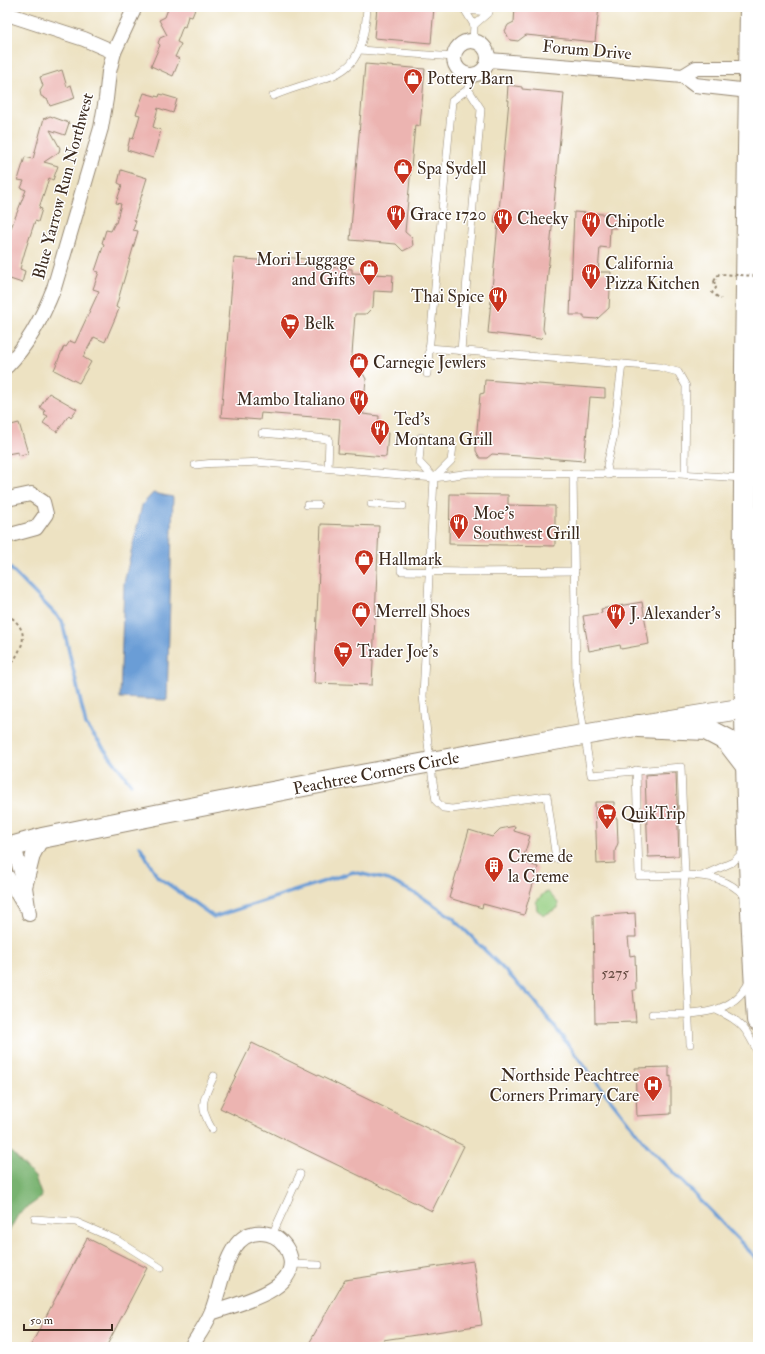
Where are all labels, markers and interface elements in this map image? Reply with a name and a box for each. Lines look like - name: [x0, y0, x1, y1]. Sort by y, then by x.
- street label: Forum Drive: [542, 36, 632, 64]
- shop icon: Pottery Barn: [402, 67, 424, 95]
- place label: Pottery Barn: [427, 68, 514, 90]
- street label: Blue Yarrow Run Northwest: [28, 90, 98, 282]
- shop icon: Spa Sydell: [392, 157, 414, 185]
- place label: Spa Sydell: [417, 158, 487, 180]
- restaurant icon: Grace 1720: [385, 203, 407, 231]
- place label: Grace 1720: [410, 204, 486, 225]
- restaurant icon: Cheeky: [492, 207, 514, 235]
- place label: Cheeky: [517, 208, 569, 230]
- restaurant icon: Chipotle: [580, 210, 602, 238]
- place label: Chipotle: [605, 211, 665, 233]
- place label: Mori Luggage and Gifts: [256, 249, 355, 290]
- place label: California Pizza Kitchen: [605, 253, 700, 294]
- shop icon: Mori Luggage and Gifts: [358, 258, 380, 286]
- restaurant icon: California Pizza Kitchen: [580, 262, 602, 290]
- restaurant icon: Thai Spice: [487, 285, 509, 313]
- place label: Thai Spice: [411, 286, 484, 308]
- supermarket icon: Belk: [279, 312, 301, 340]
- place label: Belk: [304, 313, 335, 334]
- shop icon: Carnegie Jewlers: [348, 351, 370, 379]
- place label: Carnegie Jewlers: [373, 352, 486, 374]
- restaurant icon: Mambo Italiano: [348, 388, 370, 416]
- place label: Mambo Italiano: [237, 389, 345, 410]
- place label: Ted's Montana Grill: [394, 409, 493, 450]
- restaurant icon: Ted's Montana Grill: [369, 418, 391, 446]
- place label: Moe's Southwest Grill: [473, 503, 580, 544]
- restaurant icon: Moe's Southwest Grill: [448, 512, 470, 540]
- shop icon: Hallmark: [353, 548, 375, 576]
- place label: Hallmark: [378, 549, 442, 570]
- shop icon: Merrell Shoes: [350, 600, 372, 628]
- place label: Merrell Shoes: [375, 601, 470, 622]
- restaurant icon: J. Alexander's: [605, 602, 627, 630]
- place label: J. Alexander's: [629, 603, 721, 625]
- supermarket icon: Trader Joe's: [332, 640, 354, 668]
- place label: Trader Joe's: [357, 641, 438, 663]
- street label: Peachtree Corners Circle: [291, 747, 461, 799]
- supermarket icon: QuikTrip: [596, 802, 618, 830]
- place label: QuikTrip: [621, 803, 686, 825]
- place label: Creme de la Creme: [508, 846, 573, 887]
- building icon: Creme de la Creme: [483, 855, 505, 883]
- house number: 5275: [601, 964, 629, 983]
- place label: Northside Peachtree Corners Primary Care: [489, 1065, 639, 1107]
- hospital icon: Northside Peachtree Corners Primary Care: [642, 1074, 664, 1102]
- scale bar: [24, 1306, 112, 1332]
- text: 50 m: [30, 1313, 54, 1328]

